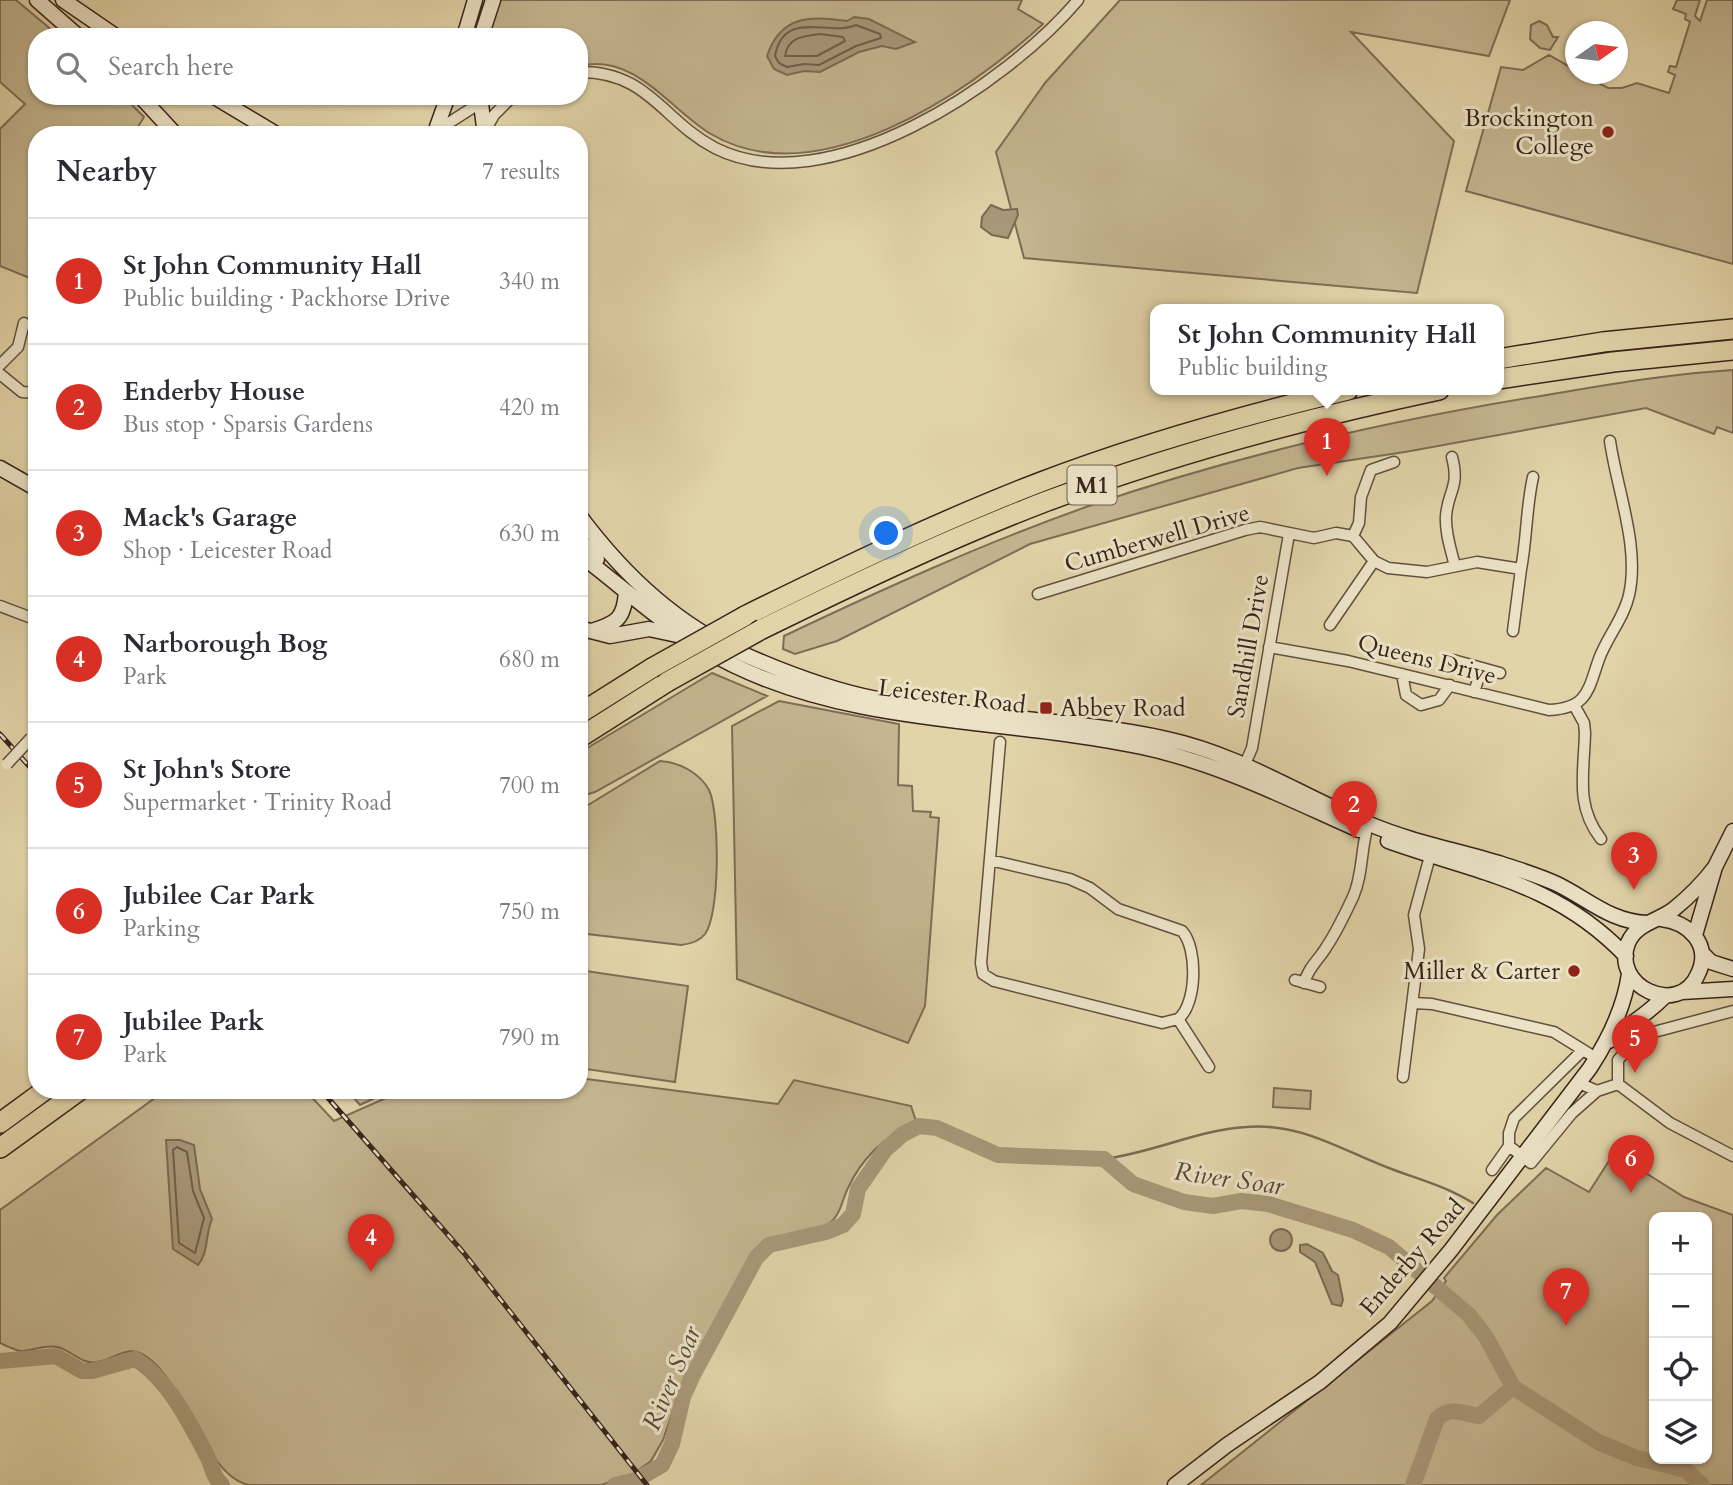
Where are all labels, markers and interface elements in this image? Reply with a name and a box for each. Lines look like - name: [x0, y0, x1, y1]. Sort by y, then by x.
- north arrow: [1565, 21, 1628, 84]
- search box: [28, 28, 588, 105]
- icon: search: [52, 48, 90, 86]
- text: Search here: [108, 49, 234, 84]
- place label: Brockington College: [1464, 102, 1594, 163]
- marker: Brockington College: [1600, 124, 1616, 140]
- text: Nearby: [56, 151, 157, 192]
- text: 7 results: [482, 156, 560, 187]
- text: St John Community Hall: [123, 248, 421, 283]
- text: 1: [73, 266, 85, 297]
- text: 340 m: [499, 266, 560, 297]
- text: Public building · Packhorse Drive: [123, 283, 450, 314]
- popup: [1150, 304, 1504, 395]
- text: St John Community Hall: [1178, 317, 1476, 352]
- text: Public building: [1178, 352, 1327, 383]
- text: Enderby House: [123, 374, 305, 409]
- text: 2: [73, 392, 85, 423]
- text: 420 m: [499, 392, 560, 423]
- text: Bus stop · Sparsis Gardens: [123, 409, 373, 440]
- pin: 1: [1304, 418, 1350, 476]
- road number: M1: [1068, 466, 1116, 505]
- street label: Cumberwell Drive: [1061, 496, 1254, 581]
- text: Mack's Garage: [123, 500, 297, 535]
- your location: [869, 516, 903, 550]
- text: 3: [73, 518, 85, 549]
- text: 630 m: [499, 518, 560, 549]
- text: Shop · Leicester Road: [123, 535, 332, 566]
- street label: Sandhill Drive: [1220, 572, 1277, 721]
- text: Narborough Bog: [123, 626, 327, 661]
- street label: Queens Drive: [1354, 626, 1500, 693]
- text: 4: [73, 644, 85, 675]
- text: 680 m: [499, 644, 560, 675]
- text: Park: [123, 661, 167, 692]
- street label: Leicester Road: [876, 671, 1028, 722]
- place label: Abbey Road: [1060, 692, 1186, 725]
- marker: Abbey Road: [1038, 700, 1054, 716]
- text: St John's Store: [123, 752, 291, 787]
- text: 5: [73, 770, 85, 801]
- text: 700 m: [499, 770, 560, 801]
- pin: 2: [1331, 781, 1377, 839]
- text: Supermarket · Trinity Road: [123, 787, 392, 818]
- pin: 3: [1611, 832, 1657, 890]
- text: Jubilee Car Park: [123, 878, 315, 913]
- text: 6: [73, 896, 85, 927]
- text: 750 m: [499, 896, 560, 927]
- text: Parking: [123, 913, 200, 944]
- place label: Miller & Carter: [1403, 955, 1560, 988]
- marker: Miller & Carter: [1566, 963, 1582, 979]
- text: Jubilee Park: [123, 1004, 264, 1039]
- pin: 5: [1612, 1015, 1658, 1073]
- text: 7: [73, 1022, 85, 1053]
- text: 790 m: [499, 1022, 560, 1053]
- text: Park: [123, 1039, 167, 1070]
- pin: 6: [1608, 1135, 1654, 1193]
- water label: River Soar: [1172, 1154, 1287, 1204]
- street label: Enderby Road: [1352, 1191, 1473, 1323]
- map controls: [1649, 1212, 1712, 1464]
- button: +: [1649, 1212, 1712, 1275]
- pin: 4: [348, 1214, 394, 1272]
- pin: 7: [1543, 1268, 1589, 1326]
- button: −: [1649, 1275, 1712, 1338]
- water label: River Soar: [634, 1319, 710, 1436]
- button: locate: [1649, 1338, 1712, 1401]
- button: layers: [1649, 1401, 1712, 1464]

